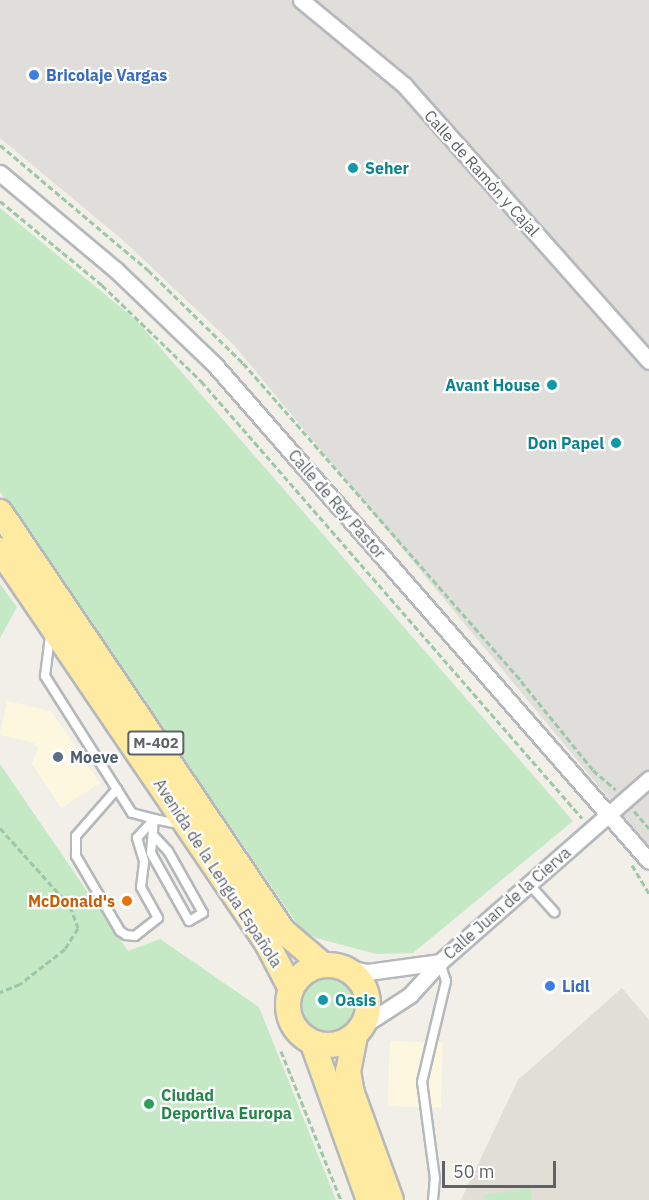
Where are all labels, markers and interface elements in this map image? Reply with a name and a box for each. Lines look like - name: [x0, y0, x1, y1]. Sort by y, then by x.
- place label: Bricolaje Vargas: [46, 65, 167, 85]
- marker: Bricolaje Vargas: [27, 68, 41, 82]
- street label: Calle de Ramón y Cajal: [420, 106, 544, 240]
- place label: Seher: [365, 158, 409, 178]
- marker: Seher: [346, 161, 360, 175]
- place label: Avant House: [445, 375, 540, 395]
- marker: Avant House: [545, 378, 559, 392]
- place label: Don Papel: [528, 433, 604, 453]
- marker: Don Papel: [609, 436, 623, 450]
- street label: Calle de Rey Pastor: [284, 446, 390, 562]
- road number: M-402: [126, 731, 186, 755]
- place label: Moeve: [70, 747, 118, 767]
- marker: Moeve: [51, 750, 65, 764]
- street label: Avenida de la Lengua Española: [150, 775, 286, 971]
- street label: Calle Juan de la Cierva: [440, 843, 574, 963]
- place label: McDonald's: [28, 891, 115, 911]
- marker: McDonald's: [120, 894, 134, 908]
- place label: Lidl: [562, 976, 590, 996]
- marker: Lidl: [543, 979, 557, 993]
- place label: Oasis: [335, 990, 376, 1010]
- marker: Oasis: [316, 993, 330, 1007]
- place label: Ciudad Deportiva Europa: [161, 1085, 292, 1123]
- marker: Ciudad Deportiva Europa: [142, 1097, 156, 1111]
- scale bar: [445, 1149, 559, 1187]
- text: 50 m: [453, 1160, 495, 1183]

